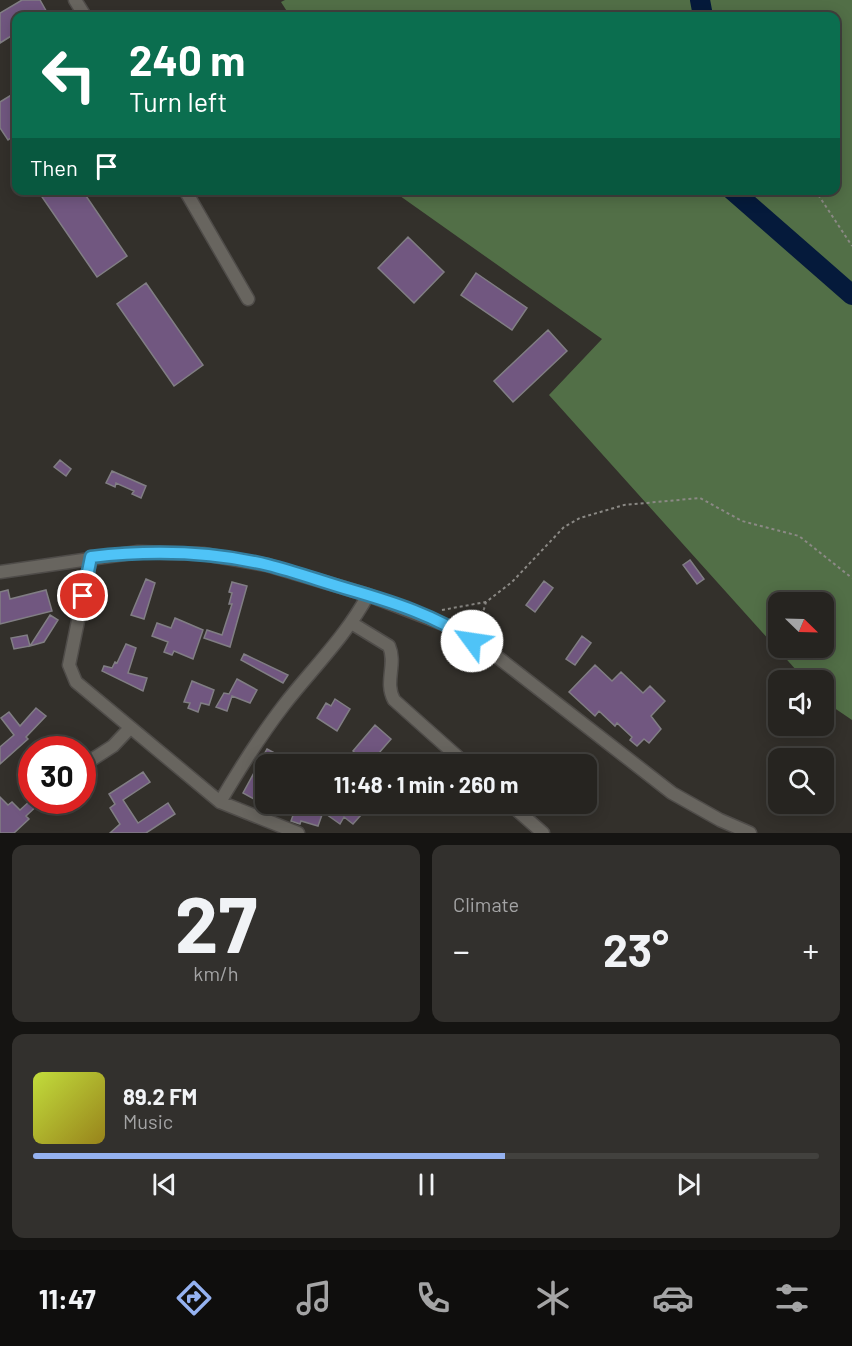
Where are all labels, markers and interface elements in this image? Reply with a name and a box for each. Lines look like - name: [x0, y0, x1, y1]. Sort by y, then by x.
- text: 240 m: [129, 34, 245, 84]
- icon: left: [30, 36, 108, 114]
- text: Turn left: [129, 85, 227, 117]
- icon: arrive: [90, 150, 123, 183]
- text: Then: [30, 154, 78, 180]
- pin: [57, 570, 108, 621]
- icon: arrive: [66, 579, 99, 612]
- north arrow: [768, 592, 834, 658]
- map controls: [768, 592, 834, 814]
- position arrow: [440, 609, 504, 673]
- button: sound: [768, 670, 834, 736]
- speed limit sign: 30: [18, 736, 96, 814]
- button: search: [768, 748, 834, 814]
- text: 11:48 · 1 min · 260 m: [334, 771, 518, 797]
- text: 27: [175, 875, 257, 969]
- text: Climate: [453, 892, 519, 916]
- text: 23°: [603, 922, 669, 976]
- text: −: [453, 930, 470, 970]
- text: +: [802, 930, 819, 970]
- text: km/h: [193, 961, 239, 985]
- text: 89.2 FM: [123, 1083, 197, 1109]
- text: Music: [123, 1109, 173, 1133]
- icon: previous: [148, 1168, 181, 1201]
- icon: pause: [410, 1168, 443, 1201]
- icon: next: [672, 1168, 705, 1201]
- icon: directions: [173, 1277, 215, 1319]
- icon: music: [293, 1277, 335, 1319]
- icon: phone: [412, 1277, 454, 1319]
- icon: climate: [532, 1277, 574, 1319]
- icon: car: [652, 1277, 694, 1319]
- icon: filters: [771, 1277, 813, 1319]
- text: 11:47: [39, 1282, 96, 1314]

